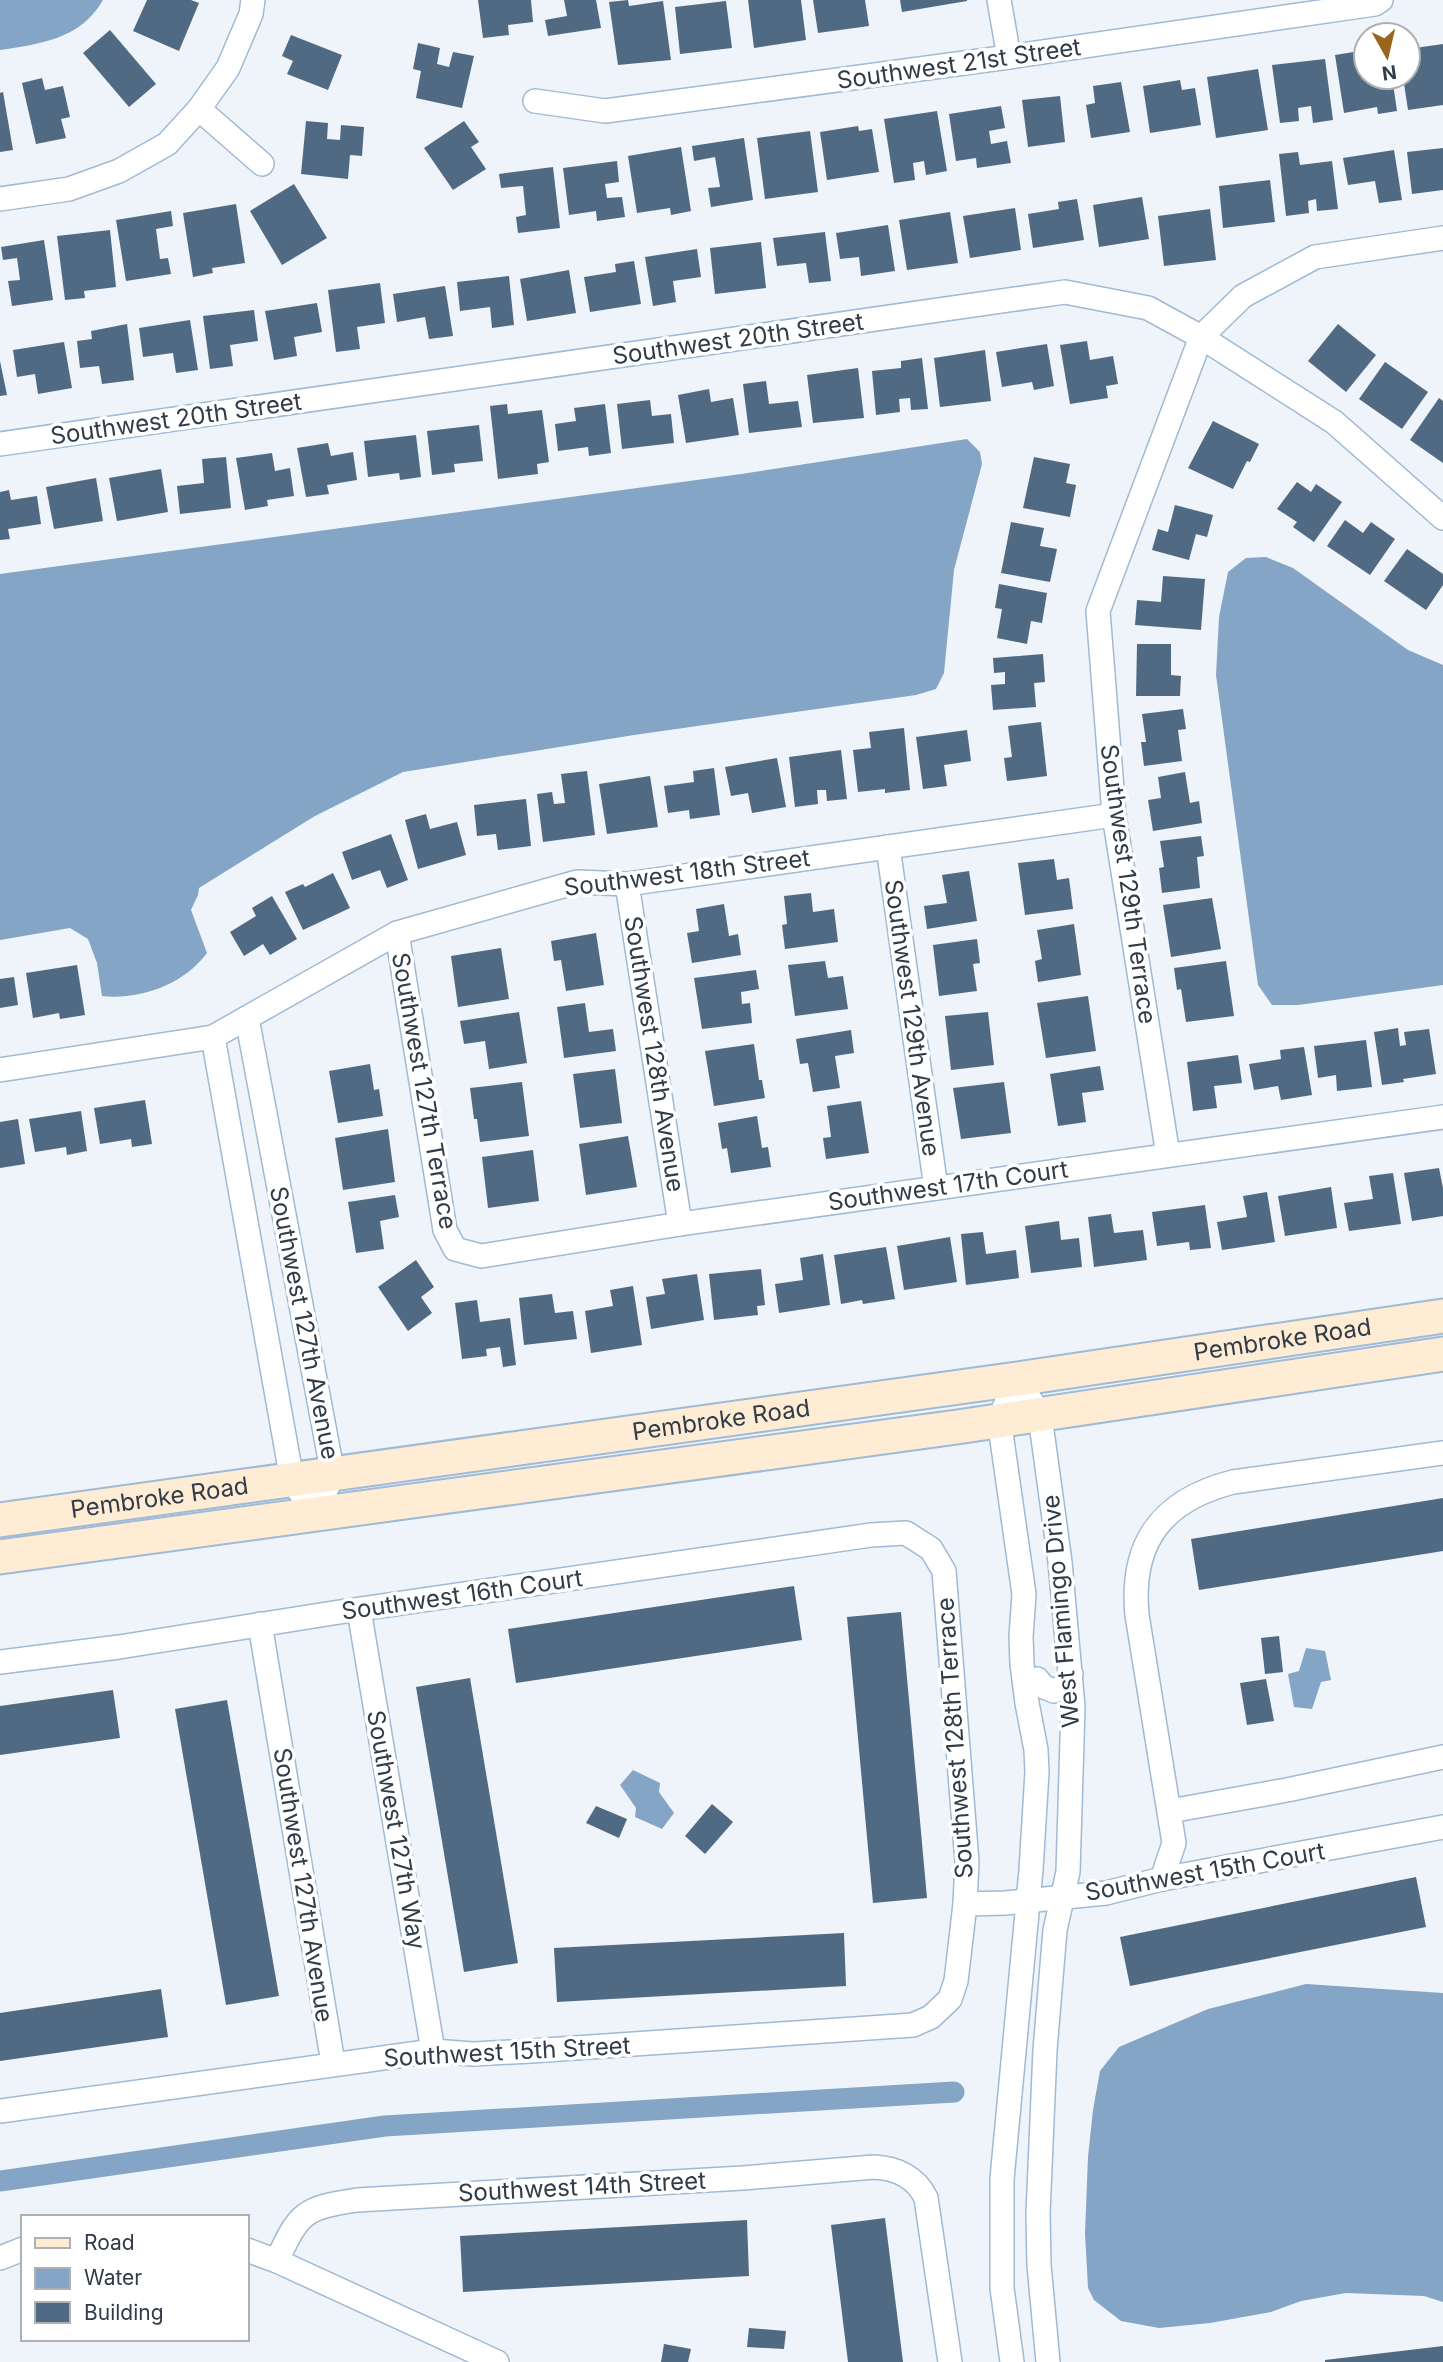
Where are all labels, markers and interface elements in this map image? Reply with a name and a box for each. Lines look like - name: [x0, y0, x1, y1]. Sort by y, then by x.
- north arrow: [1352, 21, 1422, 91]
- street label: Southwest 21st Street: [835, 32, 1083, 95]
- text: N: [1381, 60, 1398, 85]
- street label: Southwest 20th Street: [611, 307, 865, 370]
- street label: Southwest 20th Street: [49, 387, 303, 450]
- street label: Southwest 129th Terrace: [1095, 742, 1162, 1026]
- street label: Southwest 18th Street: [562, 843, 812, 902]
- street label: Southwest 129th Avenue: [879, 878, 946, 1158]
- street label: Southwest 128th Avenue: [618, 914, 691, 1194]
- street label: Southwest 127th Terrace: [386, 950, 463, 1232]
- street label: Southwest 17th Court: [826, 1154, 1070, 1217]
- street label: Southwest 127th Avenue: [264, 1184, 345, 1462]
- street label: Pembroke Road: [1192, 1312, 1373, 1367]
- street label: Pembroke Road: [630, 1393, 812, 1446]
- street label: Pembroke Road: [69, 1471, 250, 1524]
- street label: West Flamingo Drive: [1036, 1493, 1085, 1729]
- street label: Southwest 16th Court: [339, 1563, 585, 1626]
- street label: Southwest 128th Terrace: [930, 1596, 979, 1880]
- street label: Southwest 127th Way: [361, 1708, 432, 1952]
- street label: Southwest 127th Avenue: [267, 1746, 340, 2024]
- street label: Southwest 15th Court: [1083, 1836, 1327, 1907]
- street label: Southwest 15th Street: [383, 2031, 631, 2072]
- street label: Southwest 14th Street: [457, 2166, 707, 2207]
- legend: [21, 2215, 248, 2341]
- text: Road: [84, 2230, 135, 2255]
- text: Water: [84, 2265, 142, 2290]
- text: Building: [84, 2300, 164, 2325]

